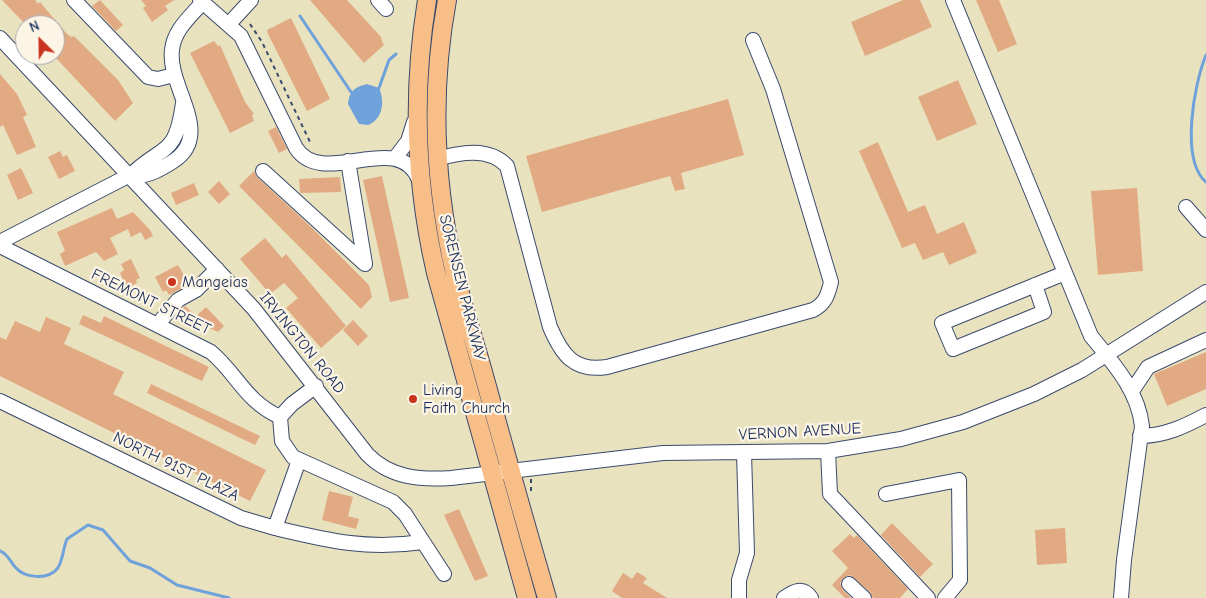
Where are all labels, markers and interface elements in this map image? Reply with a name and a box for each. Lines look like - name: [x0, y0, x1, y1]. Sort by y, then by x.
- north arrow: [15, 15, 65, 65]
- text: N: [27, 17, 42, 36]
- street label: SORENSEN PARKWAY: [435, 213, 489, 363]
- street label: FREMONT STREET: [88, 265, 214, 339]
- place label: Mangeias: [182, 272, 248, 292]
- marker: Mangeias: [166, 276, 178, 288]
- street label: IRVINGTON ROAD: [255, 288, 349, 398]
- place label: Living Faith Church: [423, 380, 510, 418]
- marker: Living Faith Church: [407, 393, 419, 405]
- street label: VERNON AVENUE: [738, 419, 862, 445]
- street label: NORTH 91ST PLAZA: [110, 428, 242, 506]

